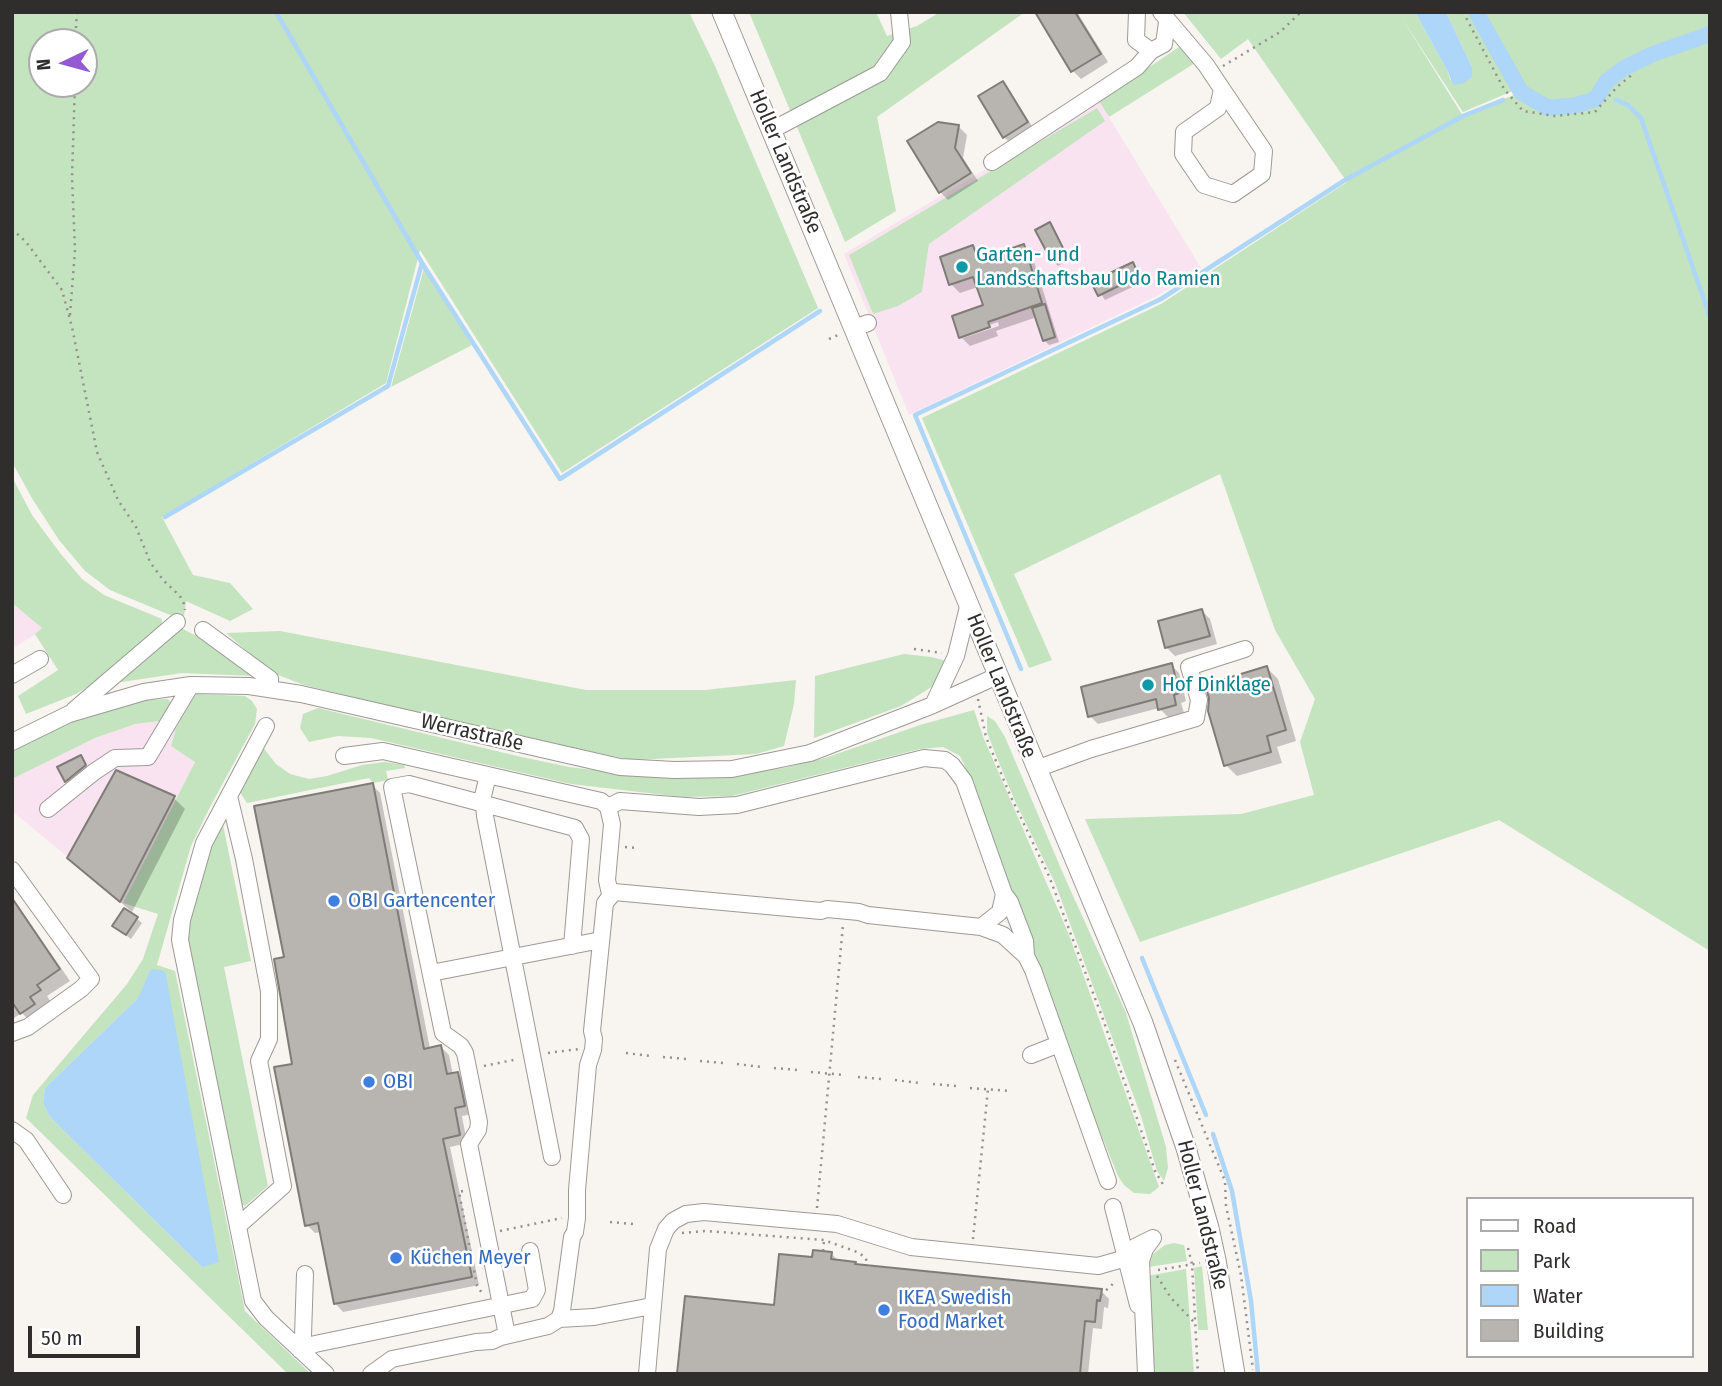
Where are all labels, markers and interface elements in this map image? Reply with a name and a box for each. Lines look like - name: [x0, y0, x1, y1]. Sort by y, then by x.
- north arrow: [28, 28, 98, 98]
- text: N: [32, 58, 56, 71]
- street label: Holler Landstraße: [743, 86, 827, 238]
- place label: Garten- und Landschaftsbau Udo Ramien: [976, 242, 1221, 292]
- marker: Garten- und Landschaftsbau Udo Ramien: [954, 259, 970, 275]
- street label: Holler Landstraße: [961, 610, 1041, 762]
- place label: Hof Dinklage: [1162, 672, 1271, 698]
- marker: Hof Dinklage: [1140, 677, 1156, 693]
- street label: Werrastraße: [418, 709, 526, 757]
- place label: OBI Gartencenter: [348, 888, 495, 914]
- marker: OBI Gartencenter: [326, 893, 342, 909]
- place label: OBI: [383, 1069, 413, 1095]
- marker: OBI: [361, 1074, 377, 1090]
- street label: Holler Landstraße: [1171, 1137, 1233, 1293]
- legend: [1466, 1197, 1694, 1358]
- text: Road: [1533, 1213, 1577, 1239]
- place label: Küchen Meyer: [410, 1245, 531, 1271]
- text: Park: [1533, 1248, 1570, 1274]
- marker: Küchen Meyer: [388, 1250, 404, 1266]
- text: Water: [1533, 1283, 1583, 1309]
- place label: IKEA Swedish Food Market: [898, 1285, 1012, 1335]
- marker: IKEA Swedish Food Market: [876, 1302, 892, 1318]
- scale bar: [32, 1312, 144, 1356]
- text: Building: [1533, 1318, 1604, 1344]
- text: 50 m: [41, 1325, 83, 1351]

